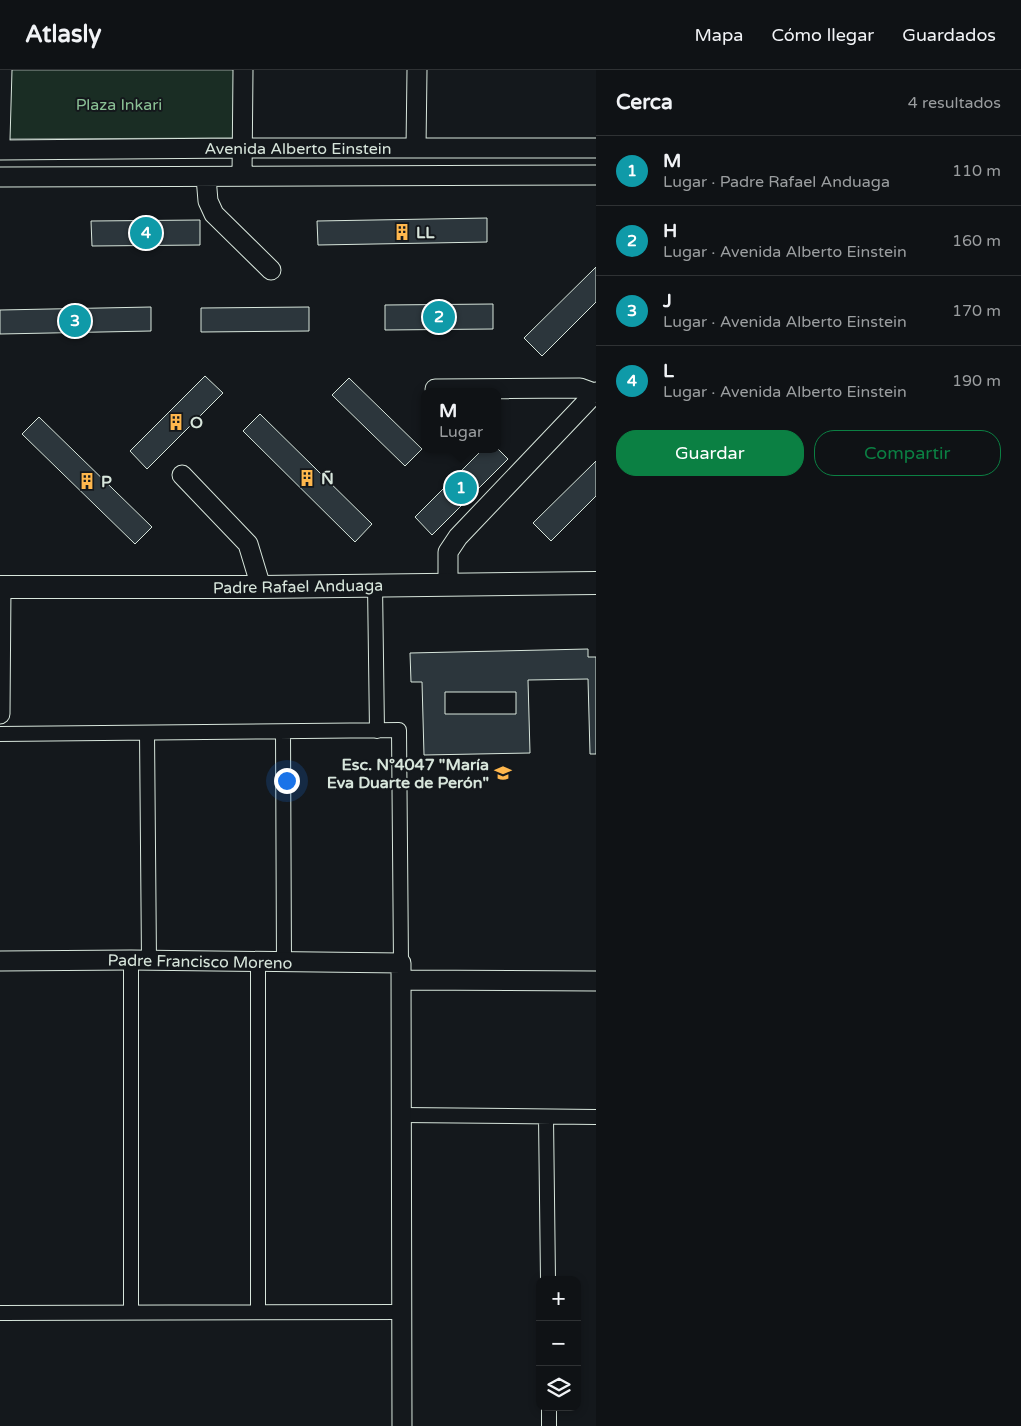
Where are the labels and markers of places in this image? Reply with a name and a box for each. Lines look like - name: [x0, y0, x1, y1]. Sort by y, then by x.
- pin: 4: [130, 214, 162, 252]
- building icon: LL: [392, 222, 412, 242]
- place label: LL: [416, 223, 435, 243]
- pin: 2: [423, 298, 455, 336]
- pin: 3: [59, 302, 91, 340]
- building icon: O: [166, 412, 186, 432]
- place label: O: [190, 413, 203, 433]
- building icon: Ñ: [297, 468, 317, 488]
- place label: Ñ: [321, 469, 334, 489]
- pin: 1: [445, 469, 477, 507]
- building icon: P: [77, 471, 97, 491]
- place label: P: [101, 472, 112, 492]
- place label: Esc. N°4047 "María Eva Duarte de Perón": [327, 755, 489, 793]
- school or university icon: Esc. N°4047 "María Eva Duarte de Perón": [493, 763, 513, 783]

